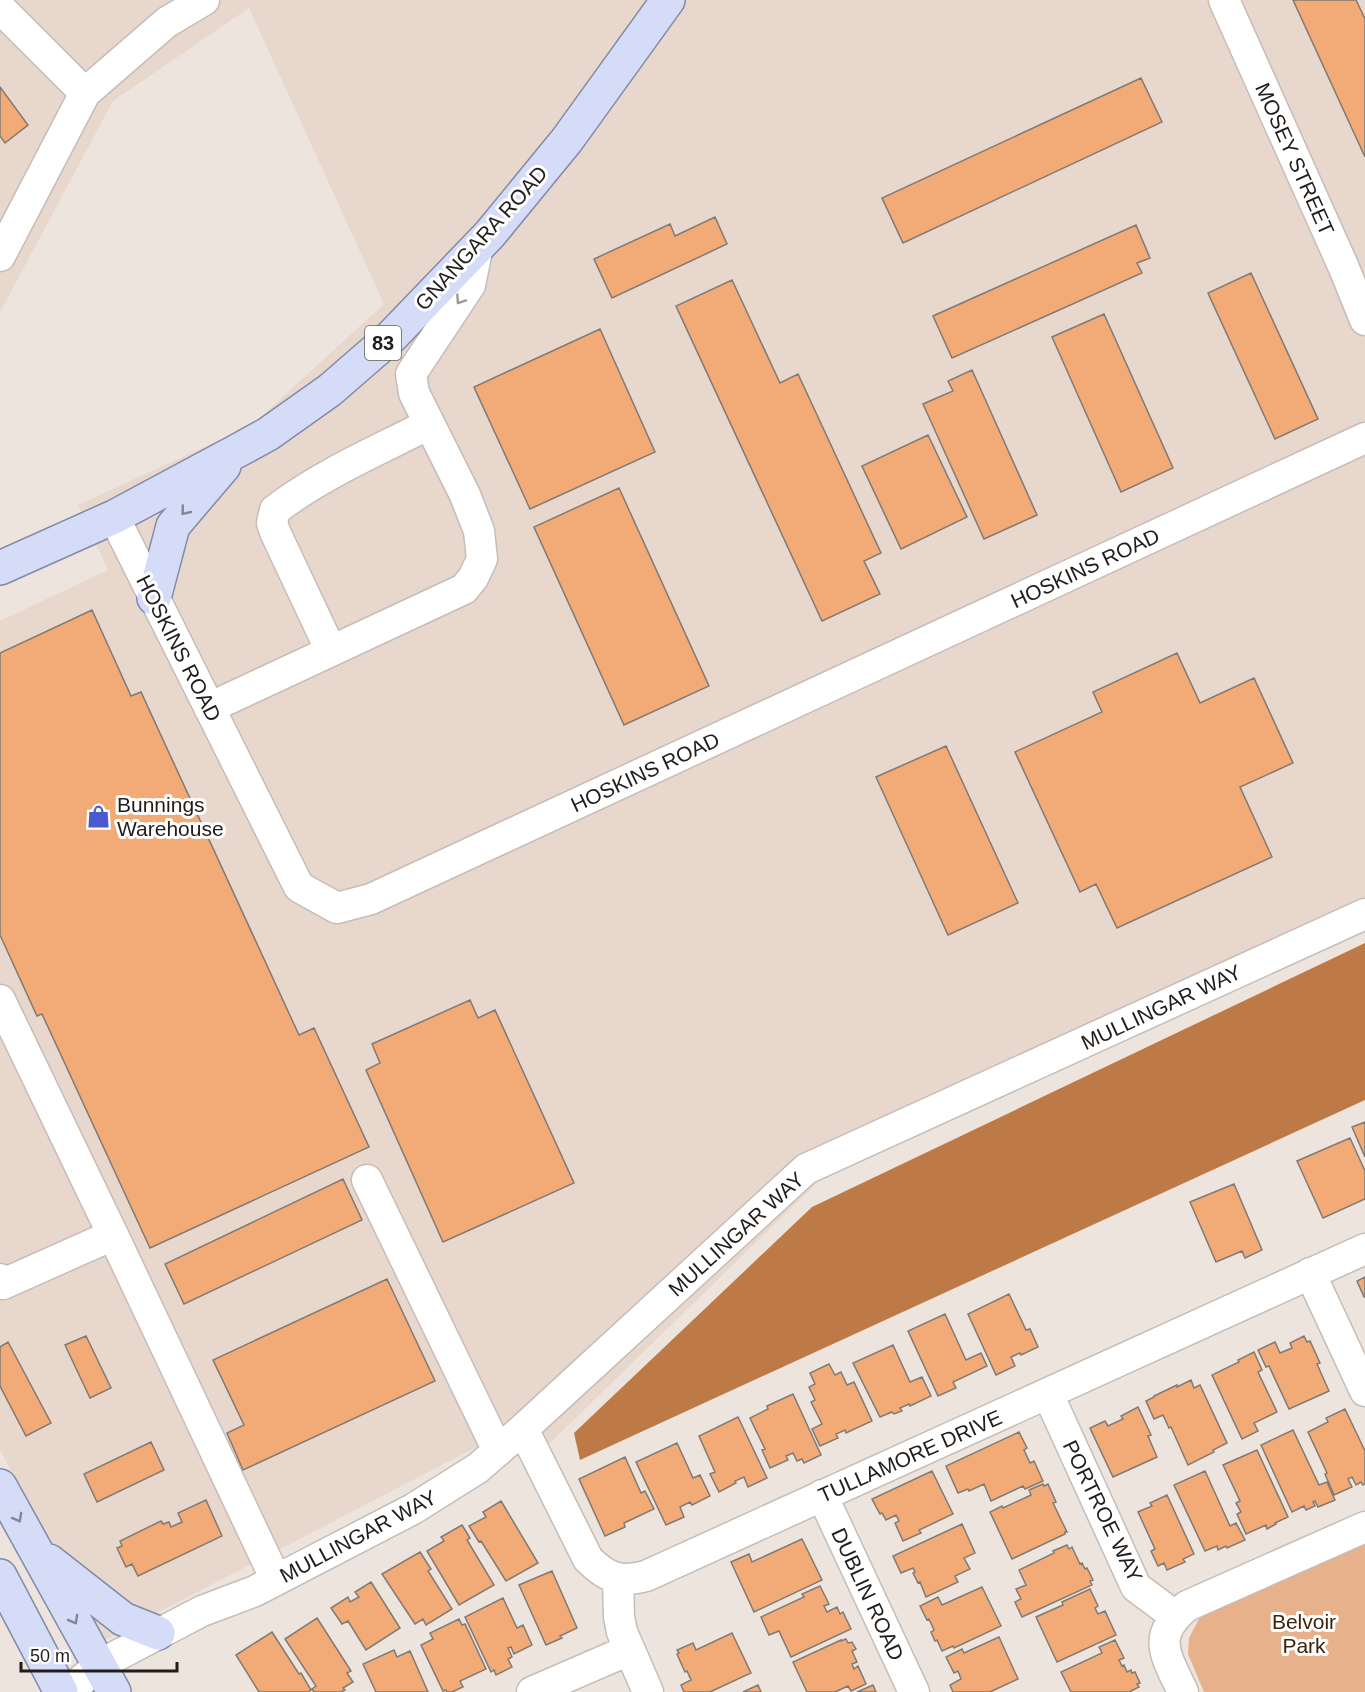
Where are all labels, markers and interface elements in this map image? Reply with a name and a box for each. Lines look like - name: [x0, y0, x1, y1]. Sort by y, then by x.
- street label: MOSEY STREET: [1251, 79, 1339, 239]
- street label: GNANGARA ROAD: [410, 161, 552, 315]
- one-way arrow: [456, 294, 467, 305]
- road number: 83: [365, 326, 401, 360]
- one-way arrow: [181, 504, 192, 515]
- street label: HOSKINS ROAD: [1007, 524, 1163, 612]
- street label: HOSKINS ROAD: [132, 571, 226, 725]
- street label: HOSKINS ROAD: [567, 728, 723, 816]
- place label: Bunnings Warehouse: [117, 793, 224, 840]
- shop icon: Bunnings Warehouse: [86, 803, 112, 829]
- street label: MULLINGAR WAY: [1077, 960, 1245, 1054]
- street label: MULLINGAR WAY: [664, 1167, 808, 1301]
- street label: TULLAMORE DRIVE: [815, 1405, 1005, 1507]
- street label: PORTROE WAY: [1059, 1436, 1147, 1586]
- street label: MULLINGAR WAY: [276, 1485, 440, 1587]
- one-way arrow: [11, 1512, 22, 1522]
- street label: DUBLIN ROAD: [827, 1524, 909, 1664]
- park label: Belvoir Park: [1272, 1610, 1336, 1657]
- one-way arrow: [67, 1614, 78, 1624]
- scale bar: [21, 1635, 177, 1673]
- text: 50 m: [30, 1646, 70, 1666]

